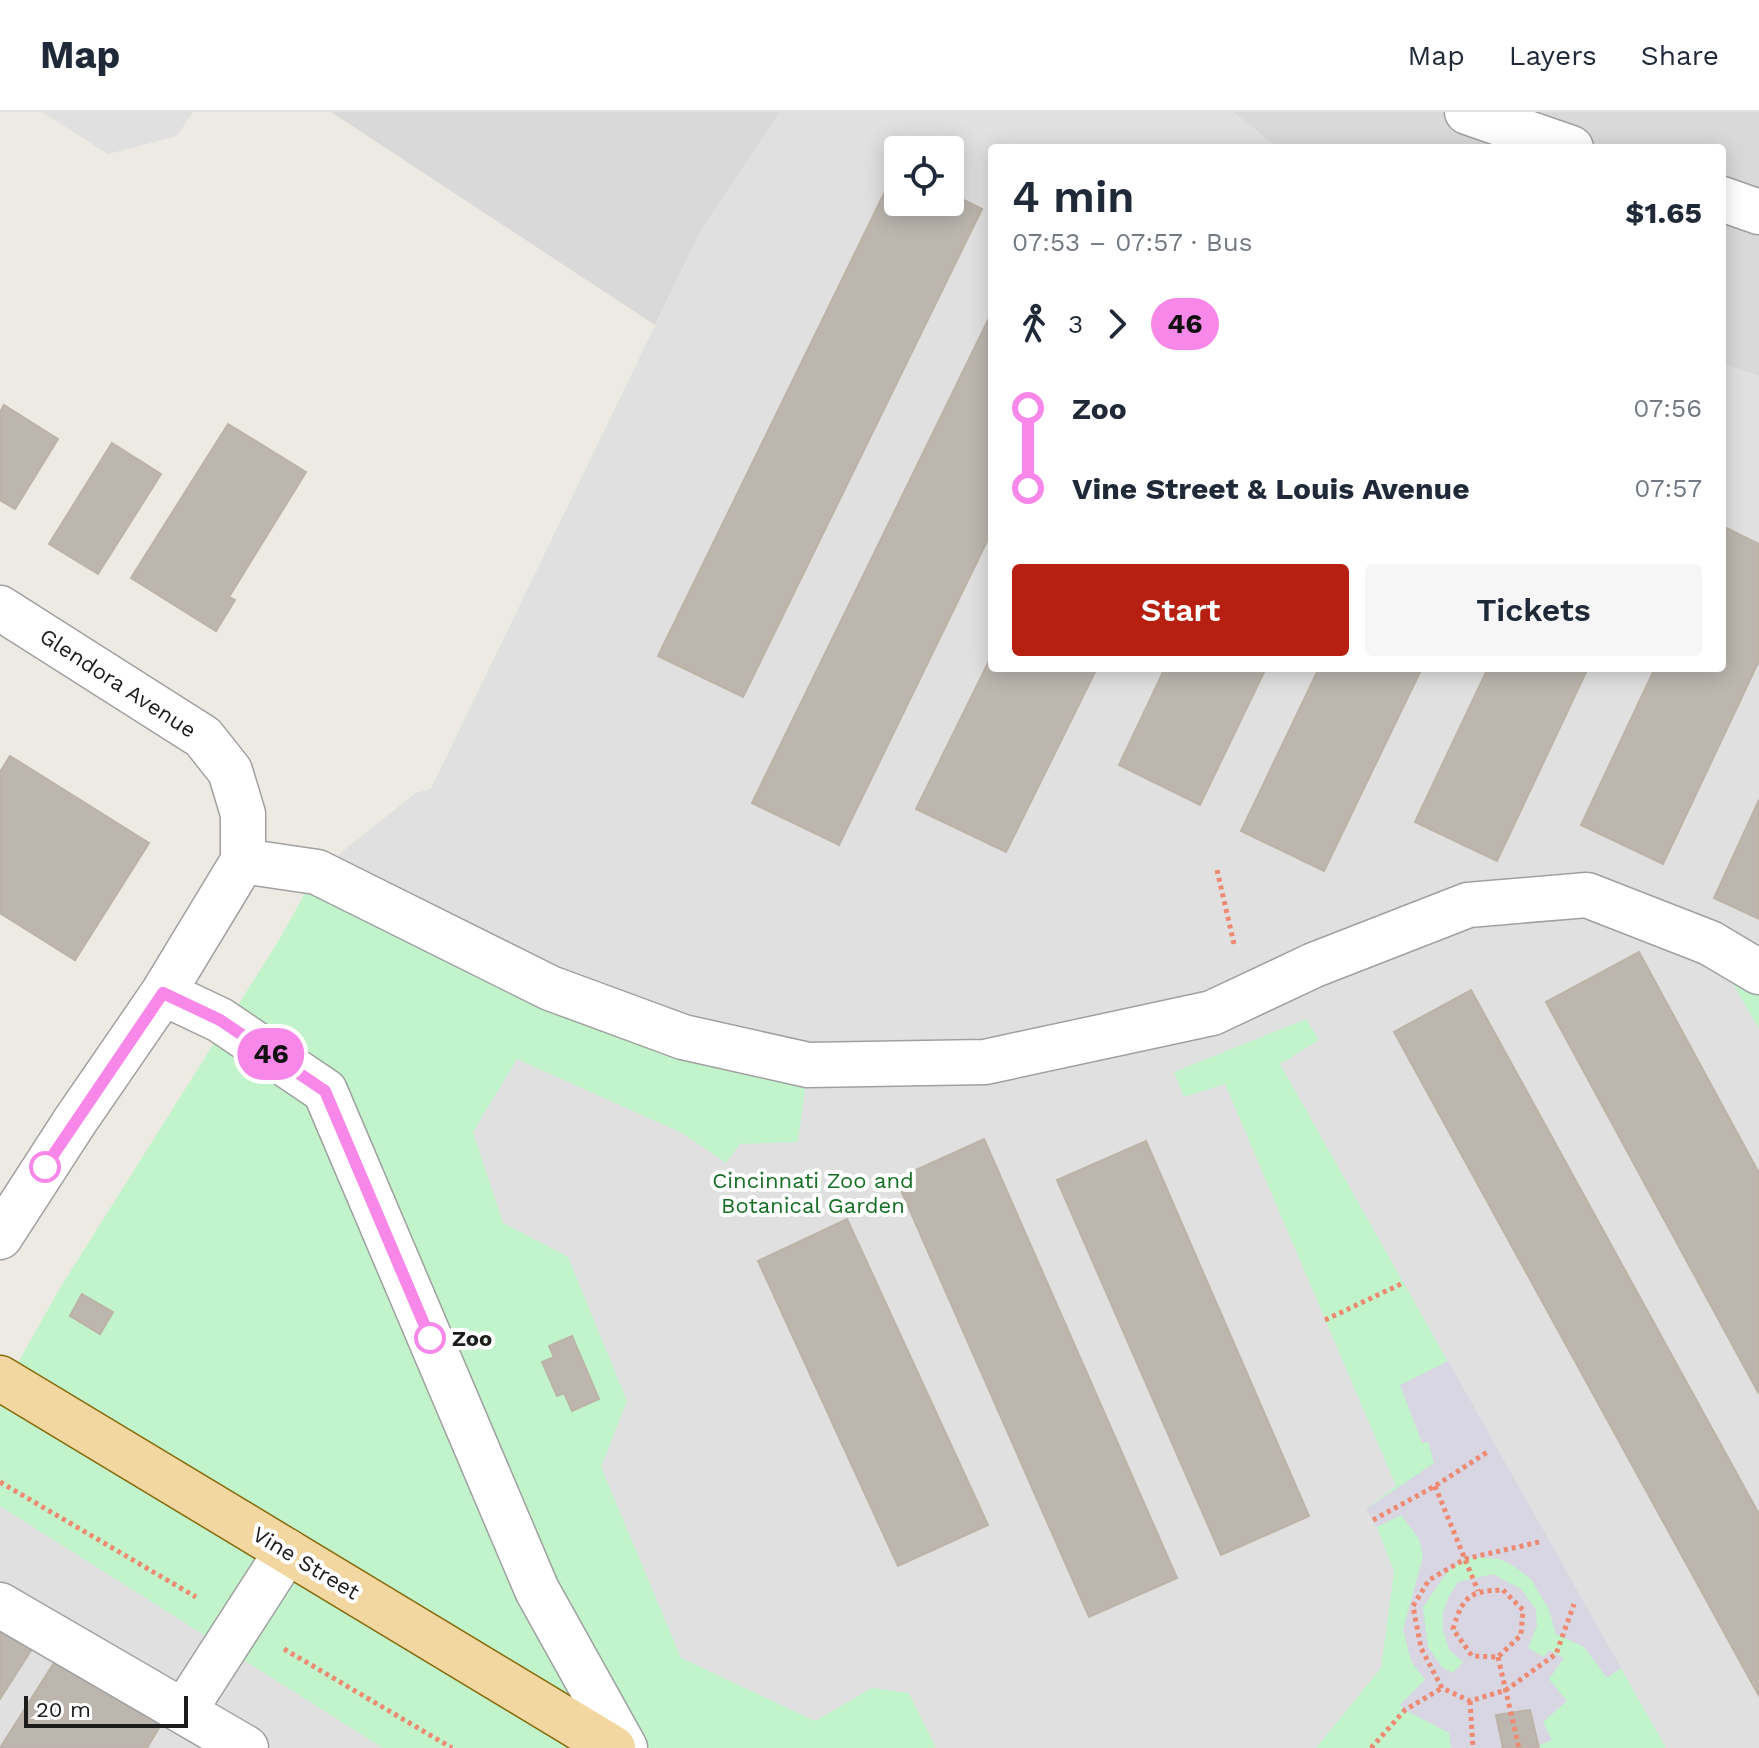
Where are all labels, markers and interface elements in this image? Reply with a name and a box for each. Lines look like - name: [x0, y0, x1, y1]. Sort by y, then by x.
- text: Map: [40, 33, 120, 77]
- text: Map: [1408, 39, 1465, 72]
- text: Layers: [1509, 39, 1597, 72]
- text: Share: [1641, 39, 1719, 72]
- map controls: [884, 136, 964, 216]
- button: locate: [884, 136, 964, 216]
- text: 4 min: [1012, 171, 1135, 223]
- text: $1.65: [1625, 195, 1702, 230]
- text: 07:53 – 07:57 · Bus: [1012, 227, 1252, 257]
- icon: walk: [1012, 302, 1056, 346]
- icon: forward: [1095, 302, 1139, 346]
- text: 46: [1167, 307, 1203, 340]
- text: 3: [1068, 309, 1083, 339]
- text: Zoo: [1072, 391, 1127, 426]
- text: 07:56: [1633, 393, 1702, 423]
- text: Vine Street & Louis Avenue: [1072, 471, 1470, 506]
- text: 07:57: [1634, 473, 1702, 503]
- button: Start: [1012, 564, 1349, 656]
- button: Tickets: [1365, 564, 1702, 656]
- street label: Glendora Avenue: [35, 623, 201, 743]
- line badge: 46: [235, 1028, 307, 1080]
- text: 46: [253, 1037, 289, 1070]
- unlabelled marker: [30, 1152, 60, 1182]
- park label: Cincinnati Zoo and Botanical Garden: [712, 1168, 914, 1218]
- marker: Zoo: [415, 1323, 445, 1353]
- place label: Zoo: [452, 1326, 492, 1351]
- street label: Vine Street: [248, 1521, 364, 1605]
- scale bar: [24, 1692, 188, 1728]
- text: 20 m: [36, 1697, 91, 1722]

